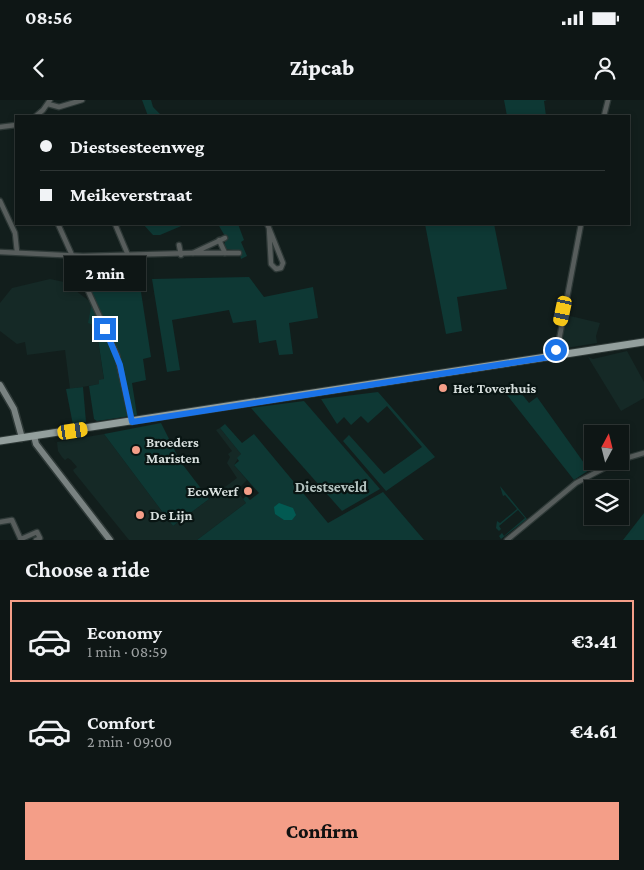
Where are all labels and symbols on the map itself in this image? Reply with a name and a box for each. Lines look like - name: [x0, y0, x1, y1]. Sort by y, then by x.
- callout: 2 min: [64, 256, 146, 292]
- car: [552, 295, 573, 327]
- route end: [94, 318, 116, 340]
- route start: [545, 339, 567, 361]
- place label: Het Toverhuis: [453, 380, 536, 396]
- marker: Het Toverhuis: [437, 382, 449, 394]
- car: [57, 421, 88, 441]
- north arrow: [584, 425, 629, 470]
- place label: Broeders Maristen: [146, 434, 200, 466]
- marker: Broeders Maristen: [130, 444, 142, 456]
- district label: Diestseveld: [295, 479, 368, 495]
- place label: EcoWerf: [187, 483, 239, 499]
- marker: EcoWerf: [242, 485, 254, 497]
- place label: De Lijn: [150, 507, 192, 524]
- marker: De Lijn: [134, 509, 146, 521]

